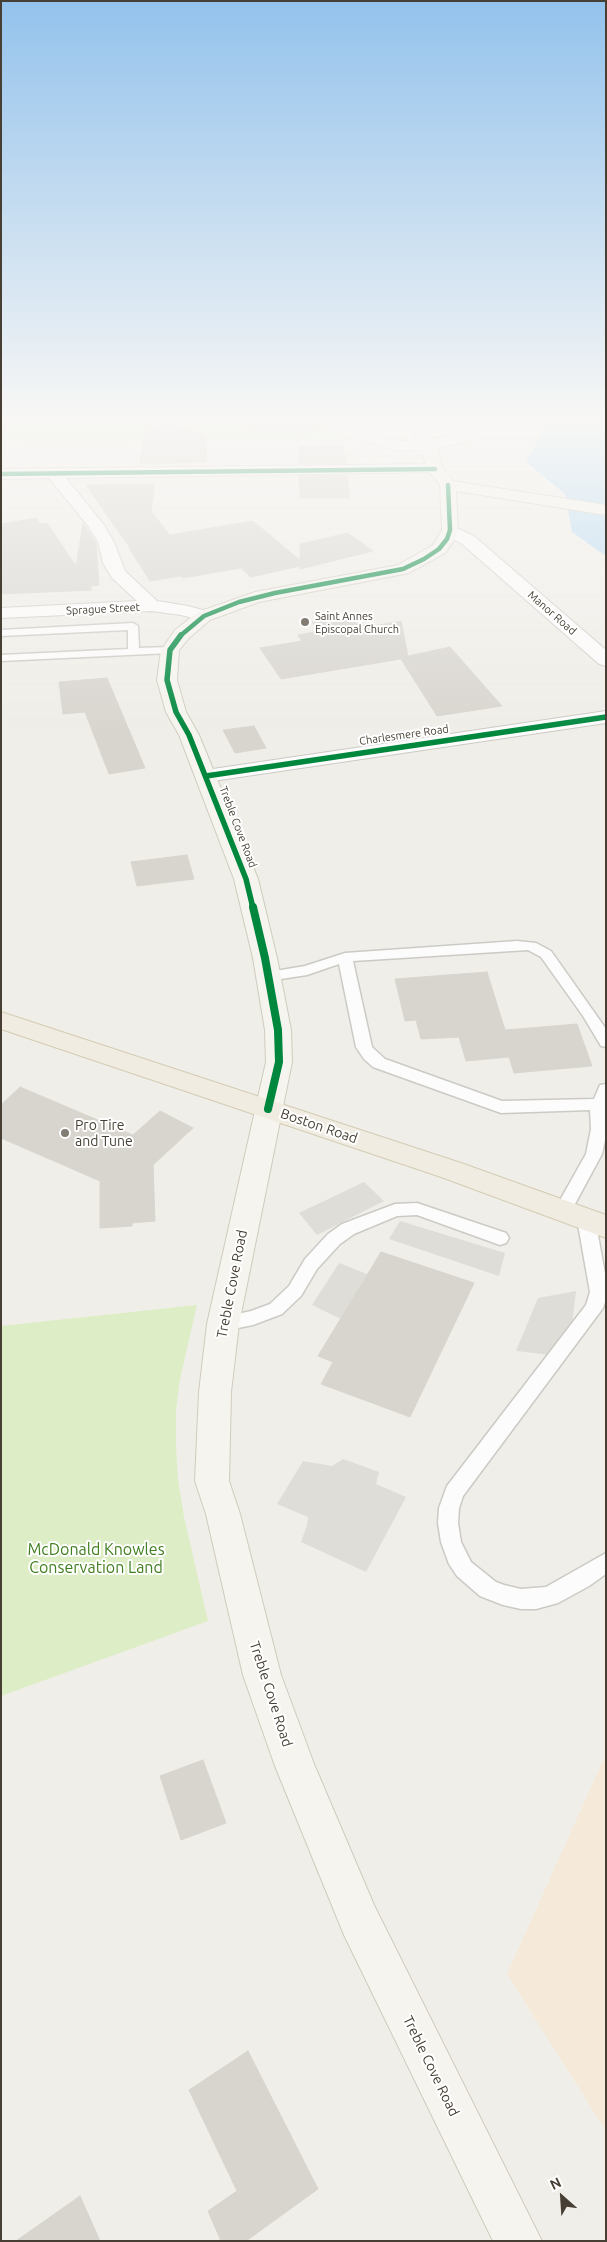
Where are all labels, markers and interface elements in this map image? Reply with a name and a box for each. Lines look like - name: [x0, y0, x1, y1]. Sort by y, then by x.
- street label: Manor Road: [525, 588, 579, 638]
- street label: Sprague Street: [66, 600, 140, 618]
- place label: Saint Annes Episcopal Church: [315, 609, 399, 635]
- marker: Saint Annes Episcopal Church: [299, 616, 311, 628]
- street label: Charlesmere Road: [358, 722, 450, 748]
- street label: Treble Cove Road: [216, 784, 260, 870]
- street label: Boston Road: [278, 1105, 360, 1147]
- place label: Pro Tire and Tune: [75, 1117, 133, 1150]
- marker: Pro Tire and Tune: [59, 1127, 71, 1139]
- street label: Treble Cove Road: [213, 1228, 251, 1340]
- park label: McDonald Knowles Conservation Land: [27, 1540, 165, 1578]
- street label: Treble Cove Road: [246, 1639, 296, 1749]
- street label: Treble Cove Road: [399, 2013, 463, 2119]
- north arrow: [537, 2172, 587, 2222]
- text: N: [547, 2174, 564, 2193]

